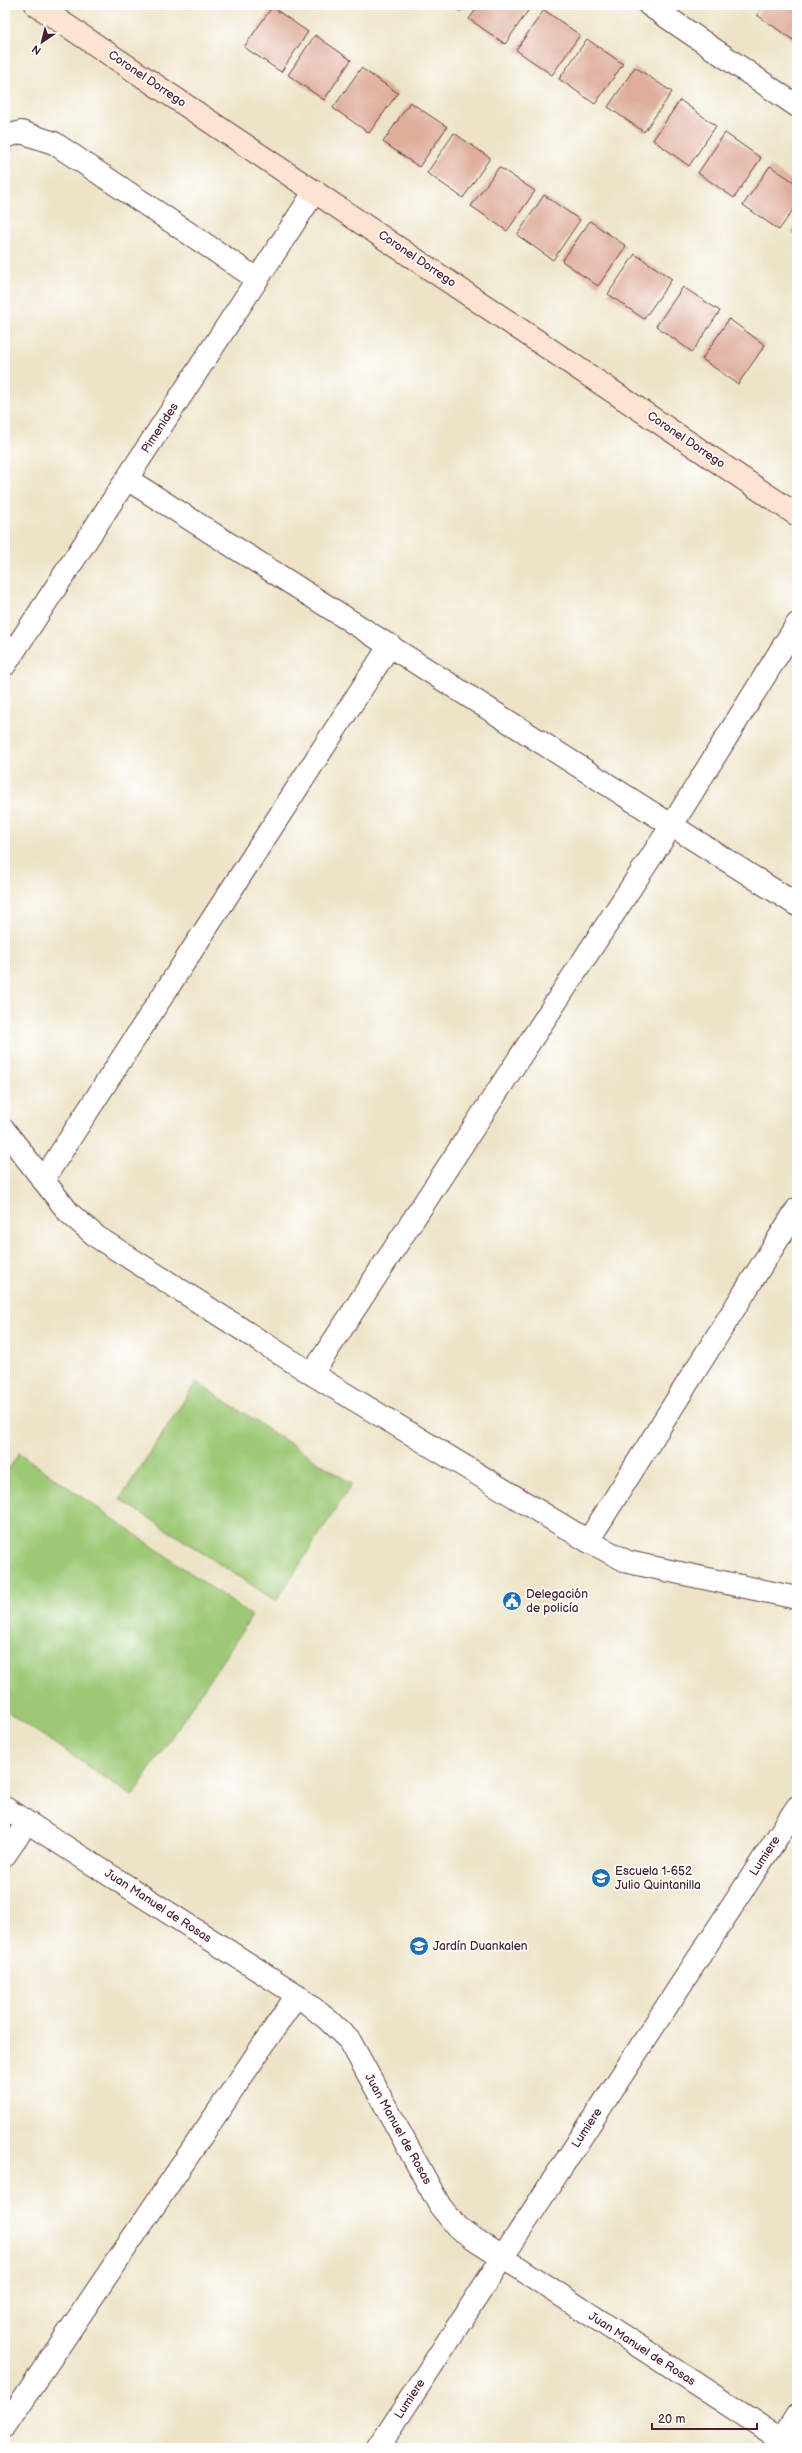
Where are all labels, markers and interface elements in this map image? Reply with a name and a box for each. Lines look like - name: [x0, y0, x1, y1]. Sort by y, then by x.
- north arrow: [22, 22, 62, 62]
- text: N: [29, 42, 44, 57]
- street label: Coronel Dorrego: [105, 47, 189, 111]
- street label: Coronel Dorrego: [375, 227, 459, 291]
- street label: Pimenides: [138, 400, 182, 456]
- street label: Coronel Dorrego: [644, 408, 728, 472]
- place label: Delegación de policía: [526, 1587, 588, 1616]
- public building icon: Delegación de policía: [501, 1590, 523, 1612]
- street label: Lumiere: [747, 1833, 783, 1879]
- place label: Escuela 1-652 Julio Quintanilla: [615, 1864, 701, 1893]
- street label: Juan Manuel de Rosas: [102, 1866, 214, 1946]
- school or university icon: Escuela 1-652 Julio Quintanilla: [590, 1867, 612, 1889]
- school or university icon: Jardín Duankalen: [408, 1935, 430, 1957]
- place label: Jardín Duankalen: [433, 1939, 528, 1954]
- street label: Juan Manuel de Rosas: [361, 2071, 435, 2187]
- street label: Lumiere: [569, 2105, 605, 2151]
- street label: Juan Manuel de Rosas: [586, 2309, 698, 2389]
- street label: Lumiere: [392, 2376, 428, 2422]
- scale bar: [652, 2405, 757, 2431]
- text: 20 m: [658, 2412, 685, 2427]

